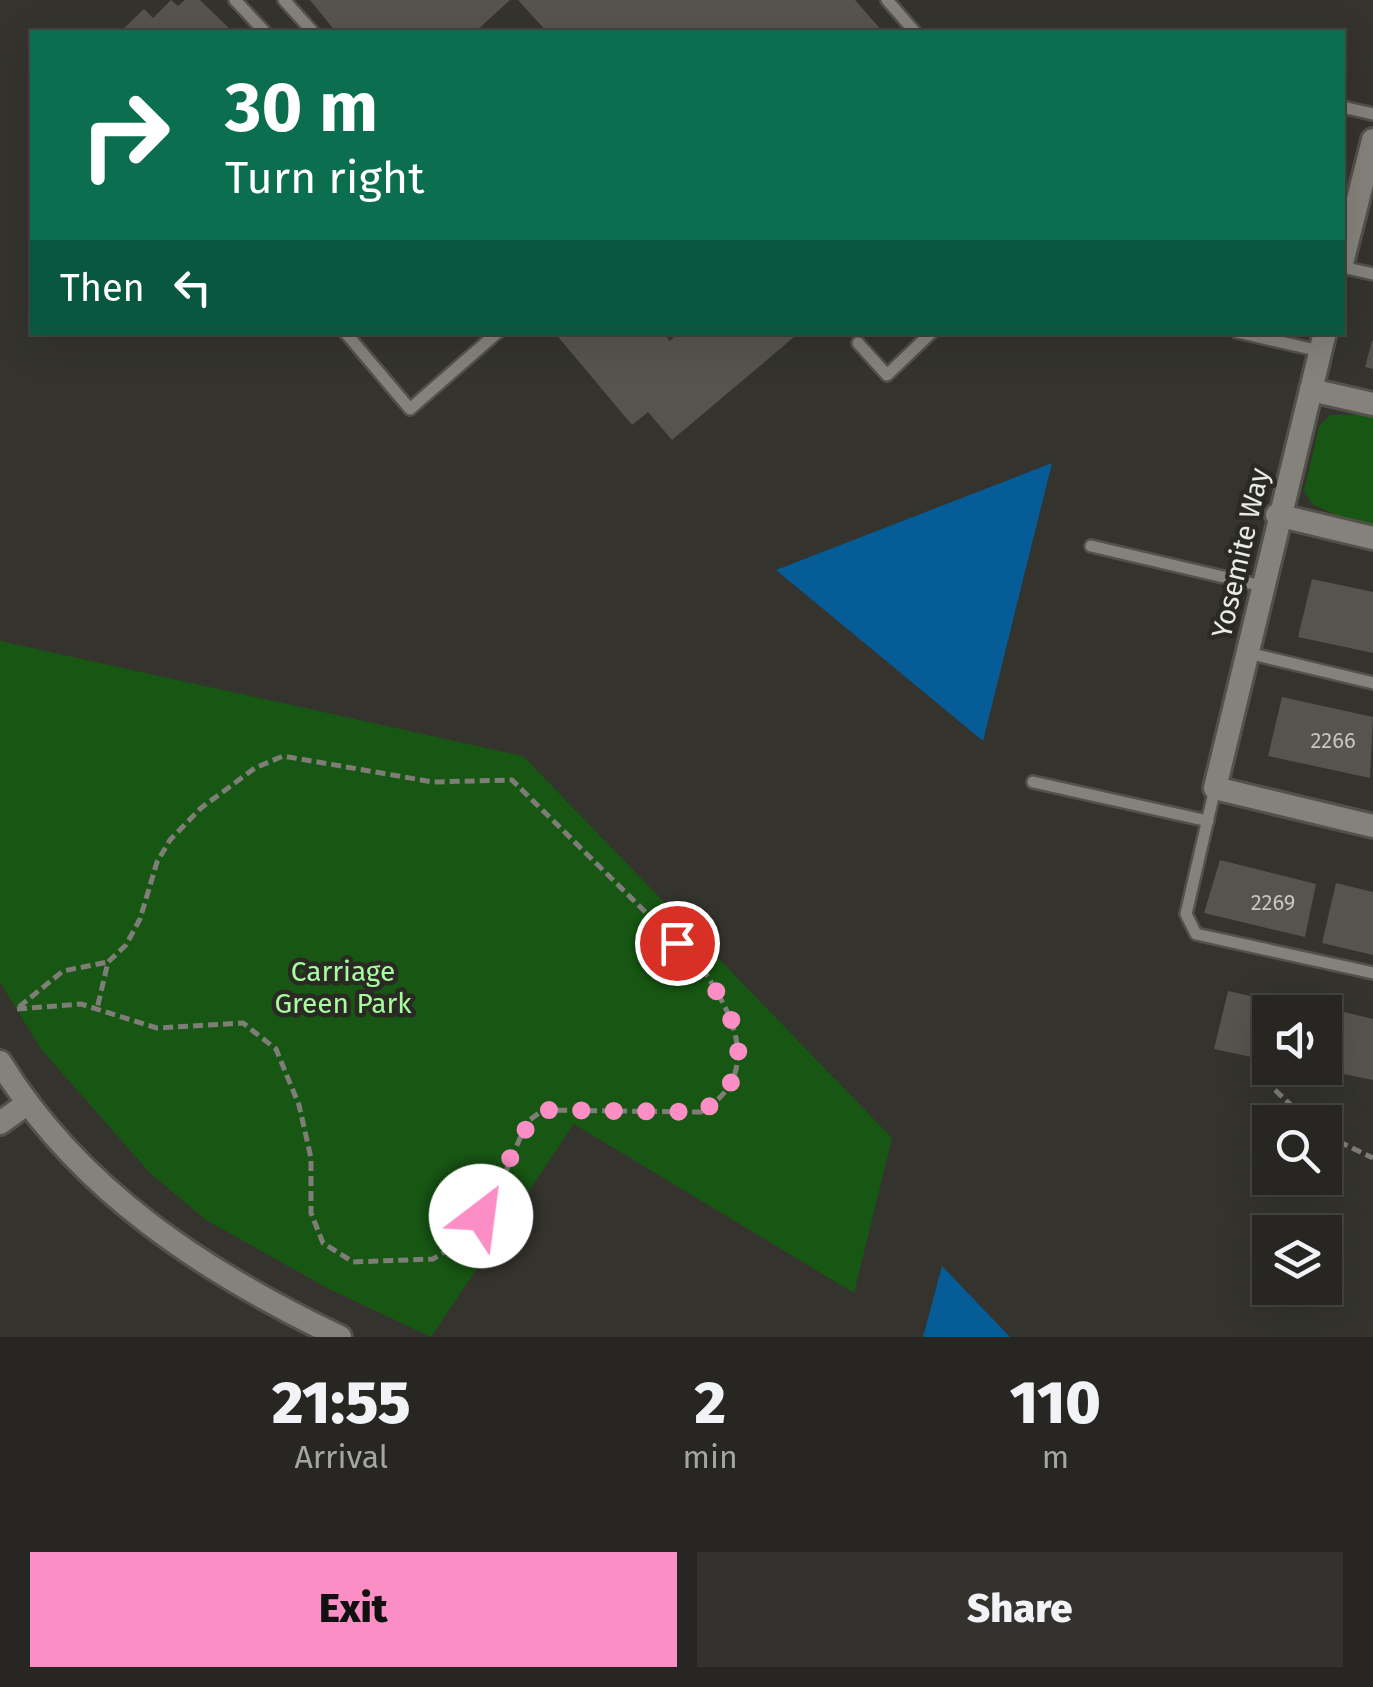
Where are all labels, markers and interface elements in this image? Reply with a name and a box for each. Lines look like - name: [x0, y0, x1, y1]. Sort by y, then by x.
- text: 30 m: [225, 66, 378, 150]
- icon: right: [60, 70, 190, 200]
- text: Turn right: [225, 151, 424, 205]
- icon: left: [165, 260, 220, 315]
- text: Then: [60, 265, 145, 311]
- street label: Yosemite Way: [1205, 465, 1276, 641]
- house number: 2266: [1310, 727, 1356, 754]
- house number: 2269: [1251, 889, 1295, 916]
- pin: [635, 901, 720, 986]
- icon: arrive: [650, 916, 705, 971]
- park label: Carriage Green Park: [274, 955, 412, 1020]
- map controls: [1252, 995, 1342, 1305]
- button: sound: [1252, 995, 1342, 1085]
- button: search: [1252, 1105, 1342, 1195]
- position arrow: [429, 1164, 533, 1268]
- button: layers: [1252, 1215, 1342, 1305]
- text: 21:55: [272, 1367, 411, 1439]
- text: 2: [694, 1367, 726, 1439]
- text: 110: [1010, 1367, 1101, 1439]
- text: Arrival: [294, 1438, 388, 1476]
- text: min: [683, 1438, 738, 1476]
- text: m: [1042, 1438, 1069, 1476]
- button: Exit: [30, 1552, 677, 1667]
- button: Share: [697, 1552, 1343, 1667]

